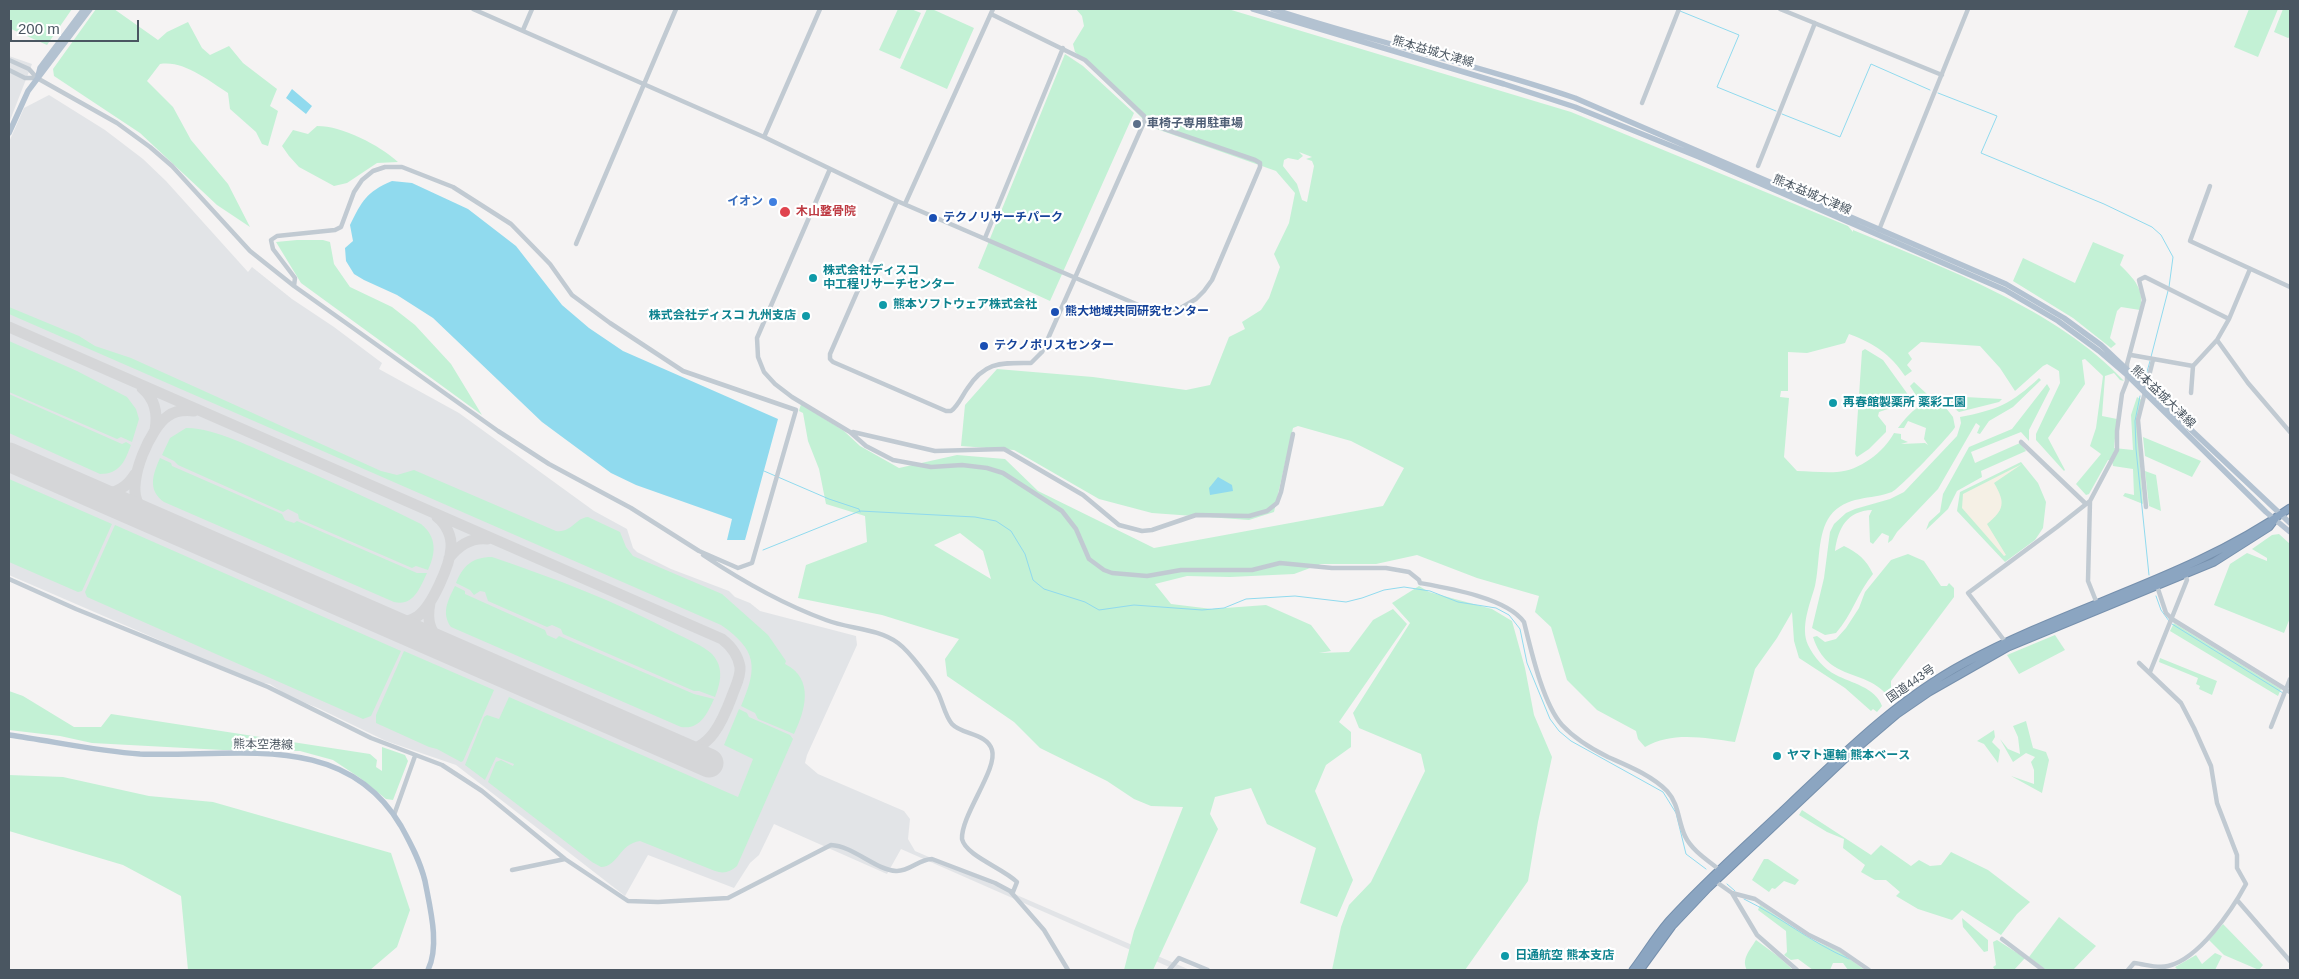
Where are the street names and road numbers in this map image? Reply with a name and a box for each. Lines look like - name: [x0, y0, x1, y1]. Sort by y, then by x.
- street label: 熊本益城大津線: [1391, 34, 1475, 70]
- street label: 熊本益城大津線: [1771, 172, 1853, 218]
- street label: 熊本益城大津線: [2128, 363, 2198, 431]
- street label: 国道443号: [1884, 662, 1938, 706]
- street label: 熊本空港線: [233, 737, 293, 753]

